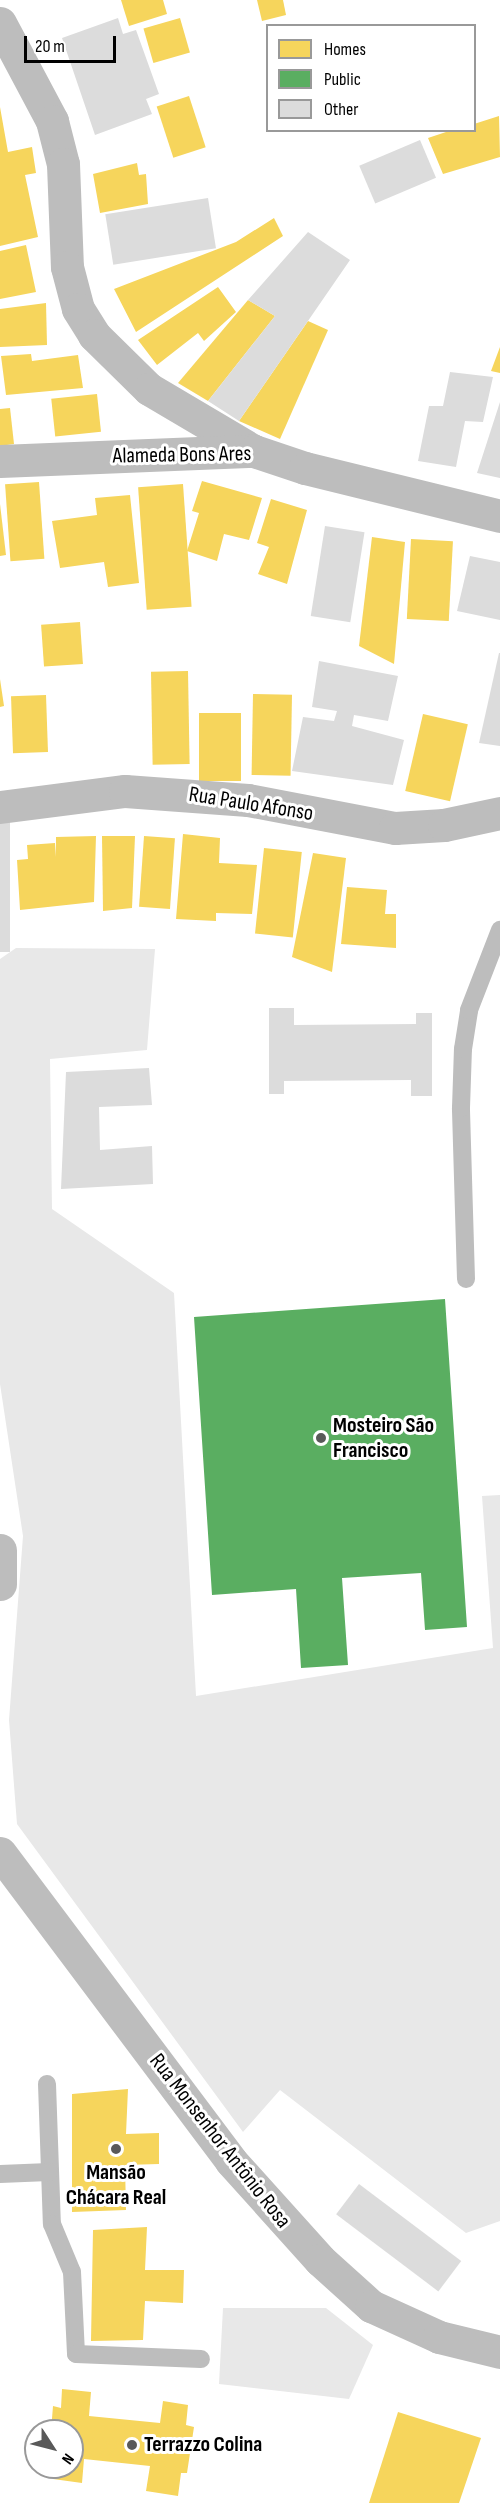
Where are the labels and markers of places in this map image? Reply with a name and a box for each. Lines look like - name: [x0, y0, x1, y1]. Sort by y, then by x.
- place label: Mosteiro São Francisco: [333, 1412, 434, 1464]
- marker: Mosteiro São Francisco: [314, 1431, 328, 1445]
- marker: Mansão Chácara Real: [109, 2142, 123, 2156]
- place label: Mansão Chácara Real: [66, 2159, 166, 2210]
- place label: Terrazzo Colina: [144, 2432, 262, 2458]
- marker: Terrazzo Colina: [125, 2438, 139, 2452]

